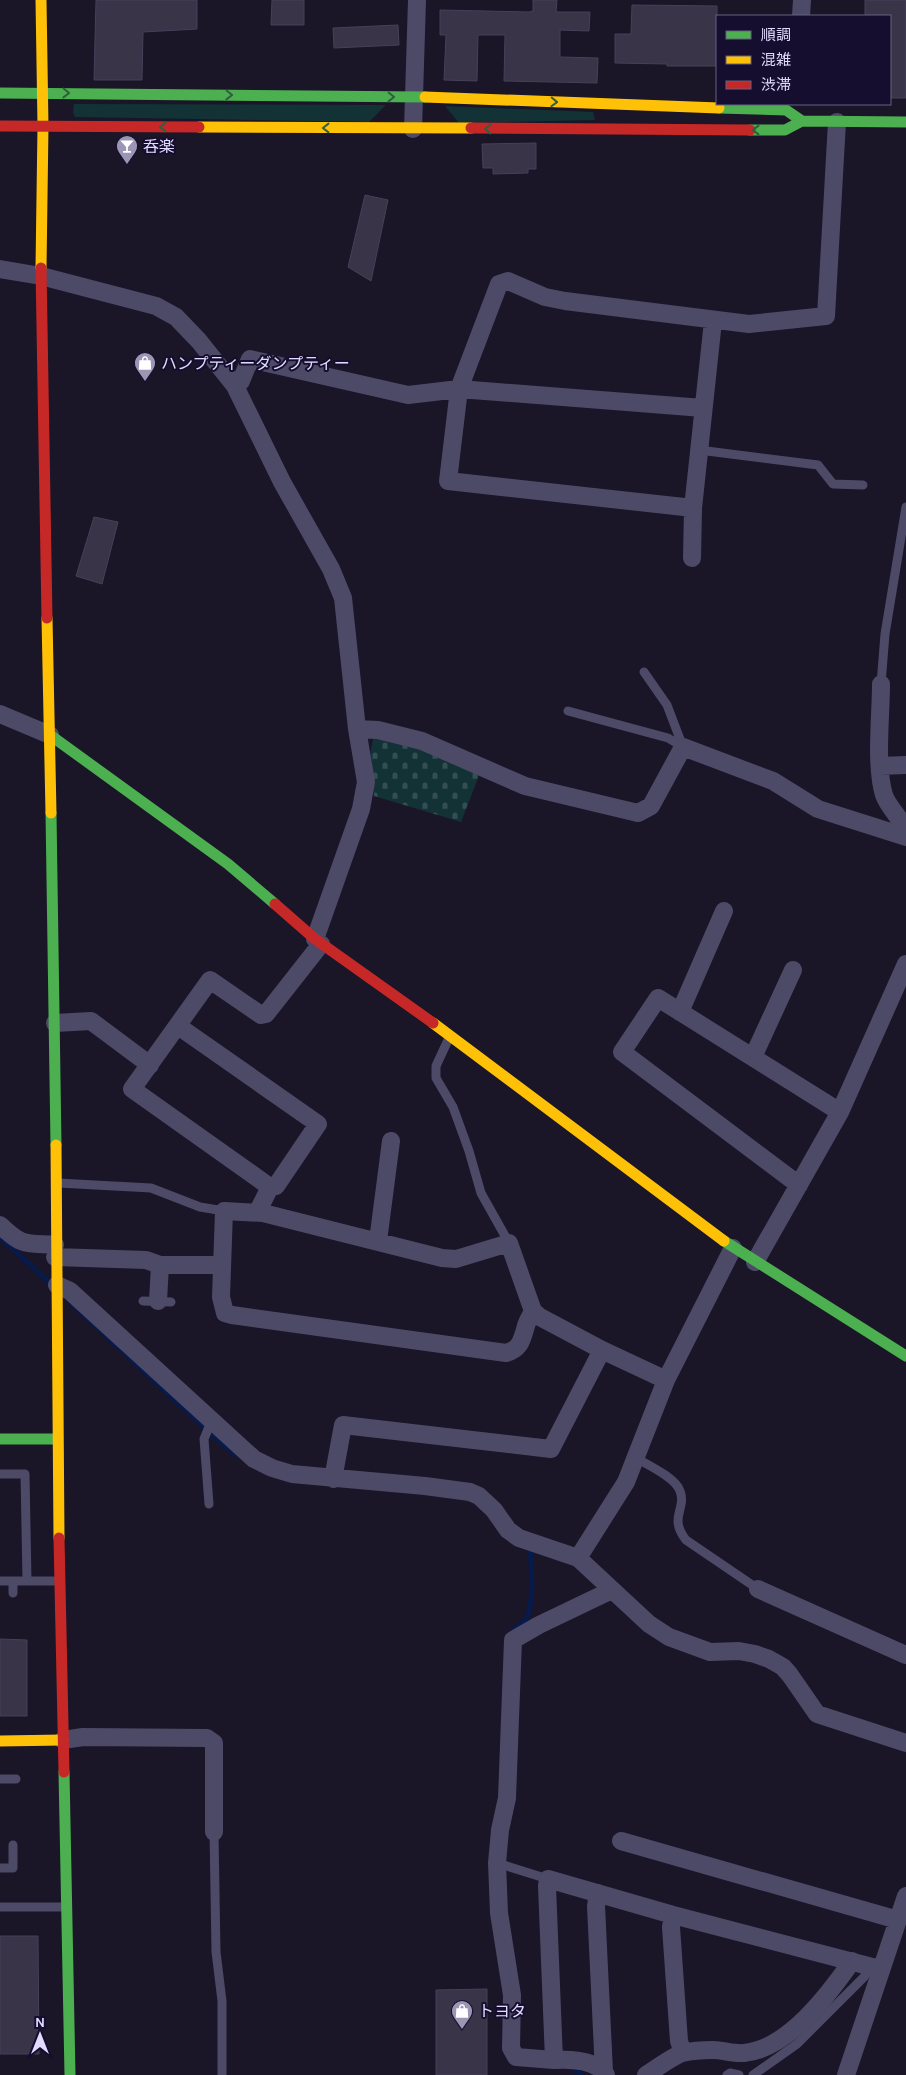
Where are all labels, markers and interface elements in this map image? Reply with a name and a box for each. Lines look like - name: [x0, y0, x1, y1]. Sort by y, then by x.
- legend: [716, 15, 891, 105]
- text: 順調: [761, 26, 791, 44]
- text: 混雑: [761, 51, 791, 69]
- text: 渋滞: [761, 76, 791, 94]
- one-way arrow: [62, 88, 70, 98]
- one-way arrow: [225, 90, 233, 100]
- one-way arrow: [388, 92, 395, 102]
- one-way arrow: [550, 97, 558, 107]
- one-way arrow: [159, 122, 166, 132]
- one-way arrow: [321, 123, 329, 133]
- one-way arrow: [484, 124, 492, 134]
- one-way arrow: [751, 125, 759, 135]
- bar icon: 呑楽: [115, 134, 139, 165]
- place label: 呑楽: [143, 137, 175, 156]
- shop icon: ハンプティーダンプティー: [133, 351, 157, 382]
- place label: ハンプティーダンプティー: [161, 354, 350, 373]
- shop icon: トヨタ: [450, 1999, 474, 2030]
- place label: トヨタ: [478, 2002, 526, 2021]
- north arrow: [15, 2010, 65, 2060]
- text: N: [35, 2014, 45, 2031]

